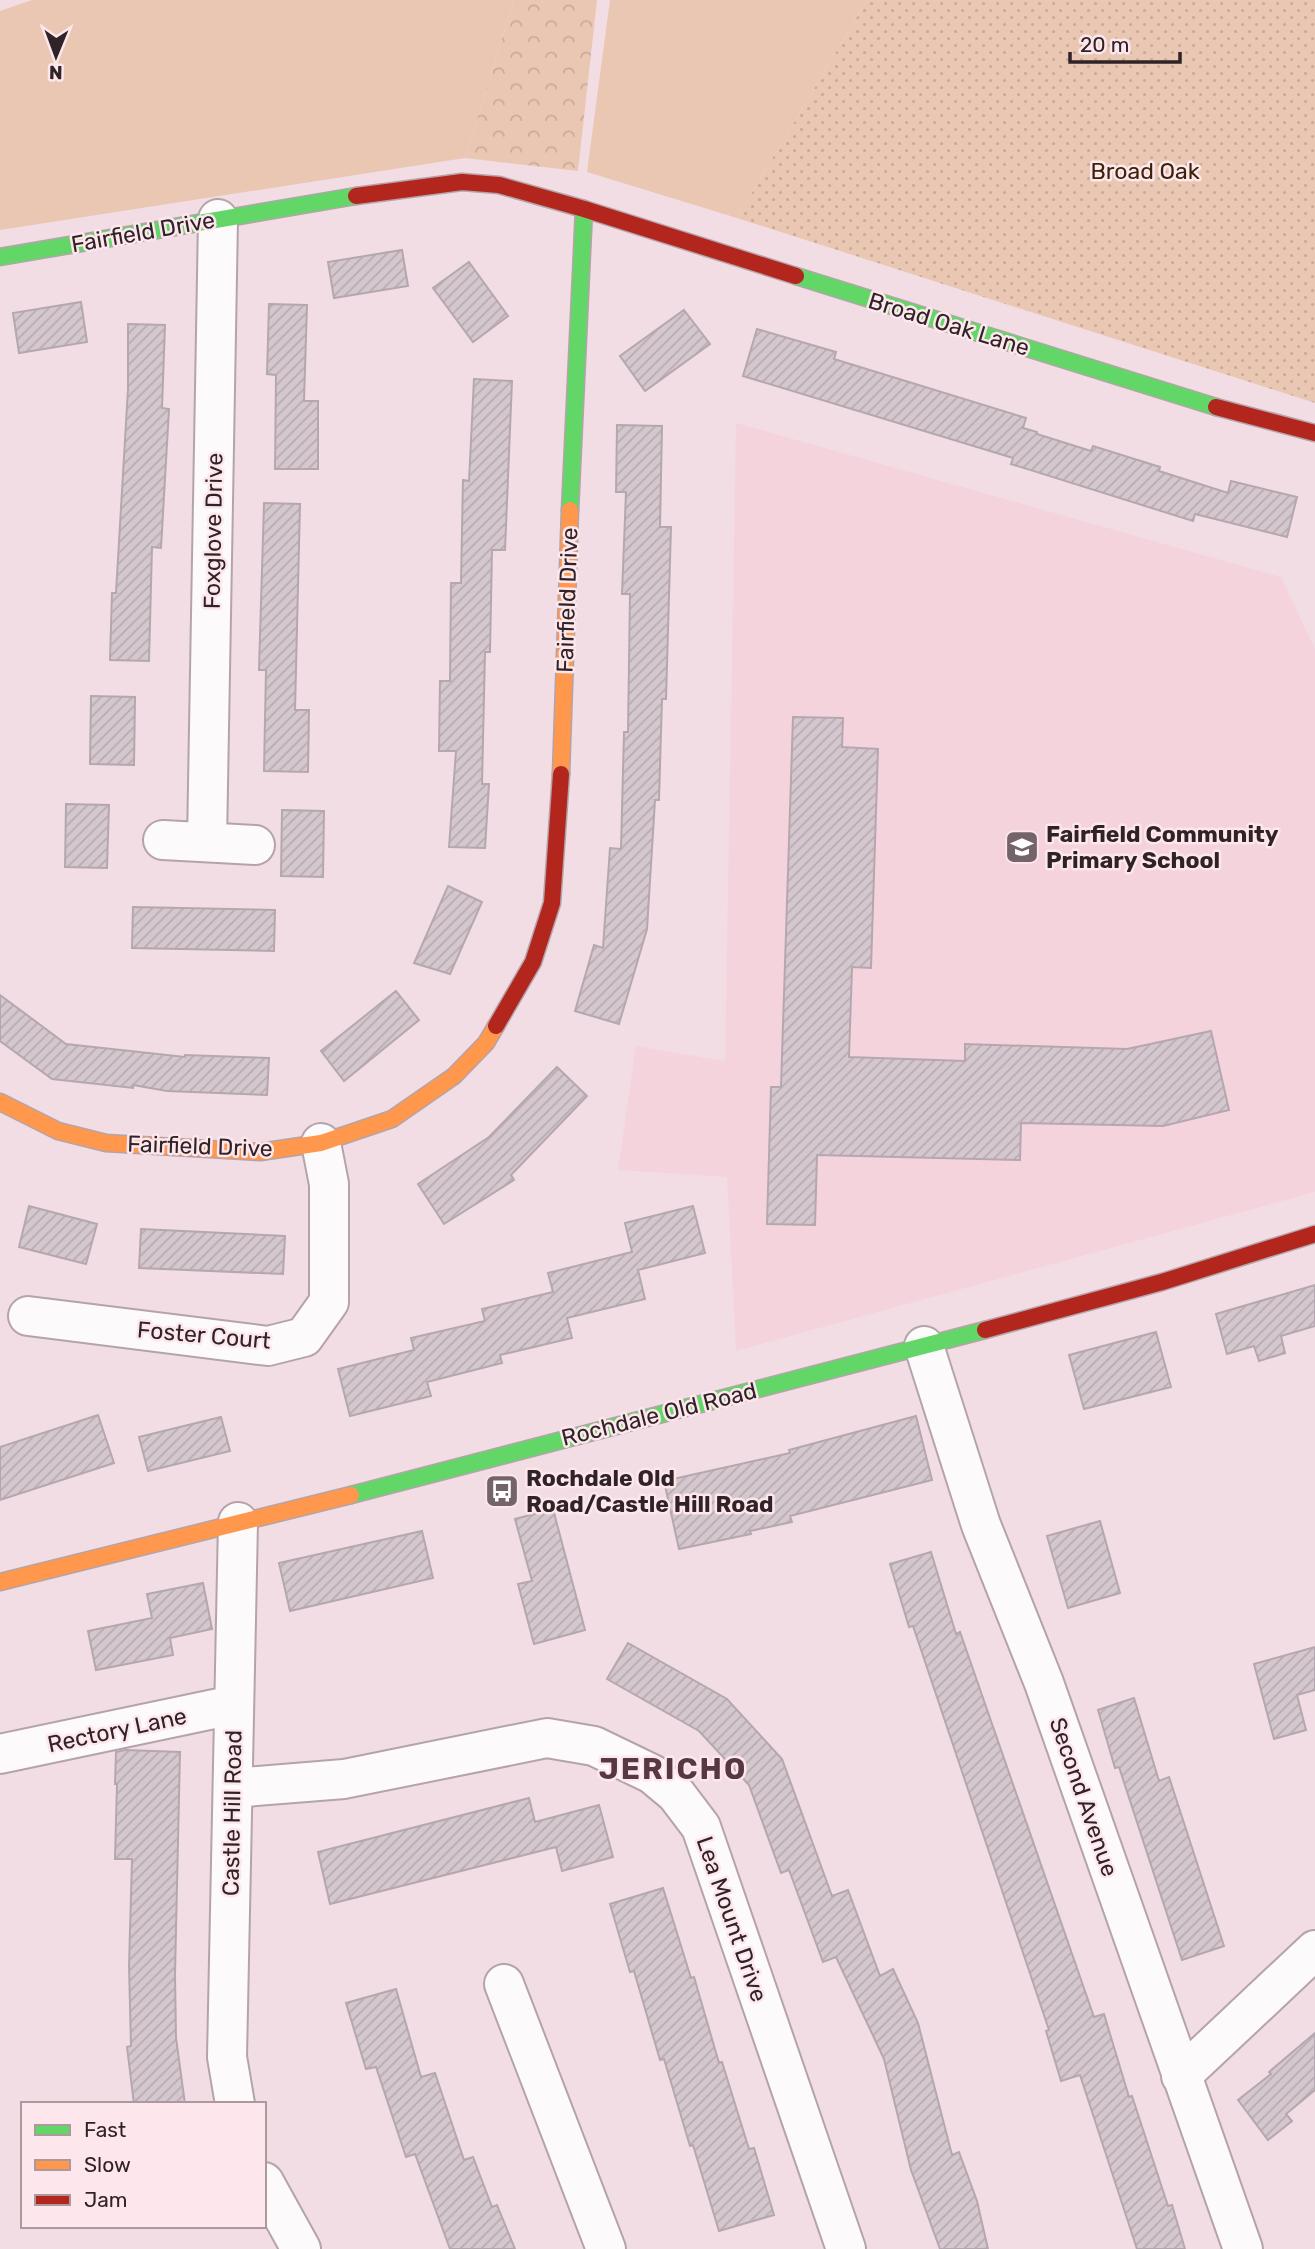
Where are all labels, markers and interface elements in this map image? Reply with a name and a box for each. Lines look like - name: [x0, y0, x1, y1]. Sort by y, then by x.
- north arrow: [21, 21, 91, 91]
- scale bar: [1070, 21, 1180, 65]
- text: 20 m: [1080, 32, 1129, 57]
- text: N: [49, 61, 63, 84]
- park label: Broad Oak: [1090, 157, 1200, 185]
- street label: Fairfield Drive: [69, 206, 217, 258]
- street label: Broad Oak Lane: [865, 286, 1033, 362]
- street label: Foxglove Drive: [198, 453, 228, 609]
- street label: Fairfield Drive: [550, 527, 584, 673]
- place label: Fairfield Community Primary School: [1046, 820, 1279, 874]
- school or university icon: Fairfield Community Primary School: [1003, 828, 1041, 866]
- street label: Fairfield Drive: [127, 1129, 273, 1163]
- street label: Foster Court: [136, 1315, 272, 1355]
- street label: Rochdale Old Road: [558, 1376, 760, 1452]
- place label: Rochdale Old Road/Castle Hill Road: [526, 1464, 773, 1518]
- bus stop icon: Rochdale Old Road/Castle Hill Road: [483, 1472, 521, 1510]
- street label: Rectory Lane: [45, 1702, 189, 1758]
- street label: Second Avenue: [1044, 1714, 1124, 1880]
- street label: Castle Hill Road: [217, 1730, 247, 1896]
- district label: JERICHO: [599, 1751, 747, 1787]
- street label: Lea Mount Drive: [691, 1833, 773, 2005]
- legend: [21, 2102, 266, 2228]
- text: Fast: [84, 2117, 126, 2142]
- text: Slow: [84, 2152, 131, 2177]
- text: Jam: [84, 2187, 128, 2212]

